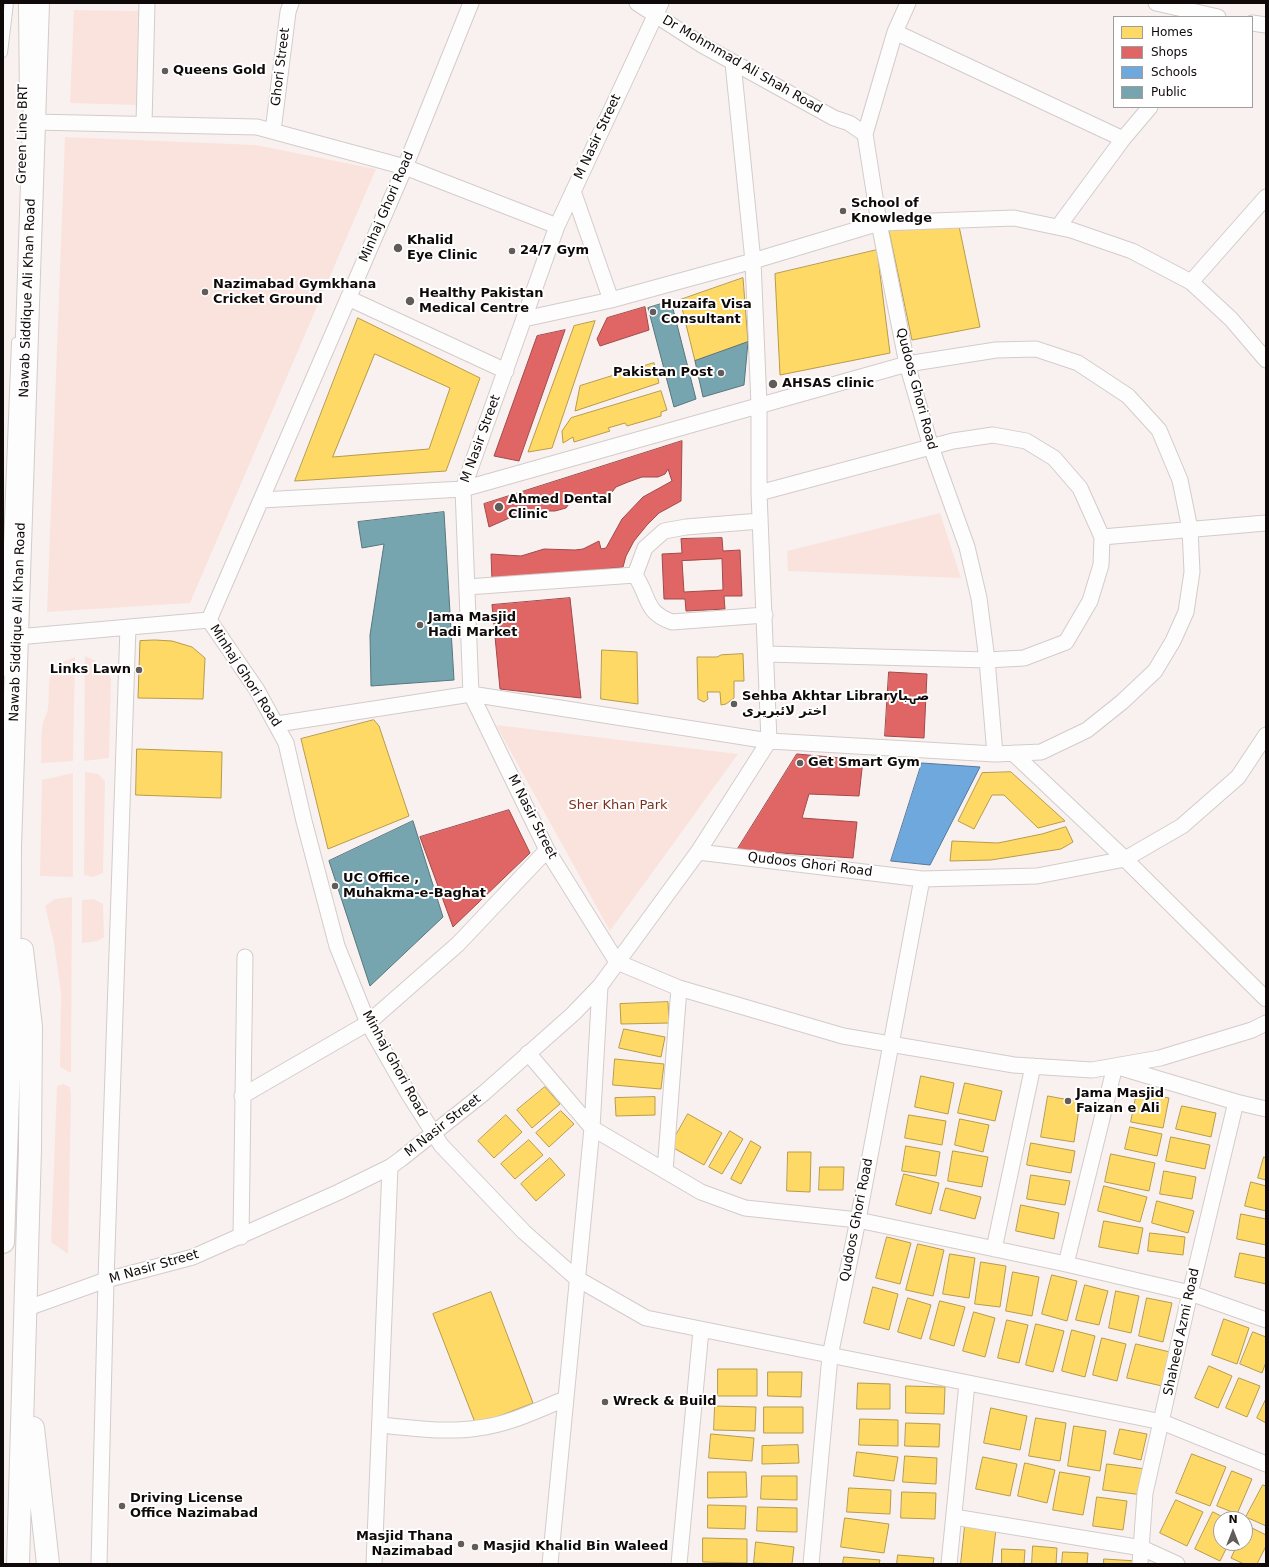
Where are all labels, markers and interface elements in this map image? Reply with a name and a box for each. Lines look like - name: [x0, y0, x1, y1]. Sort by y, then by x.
- street label: Dr Mohmmad Ali Shah Road: [659, 13, 825, 117]
- legend: [1113, 16, 1253, 108]
- text: Homes: [1151, 25, 1193, 39]
- street label: Ghori Street: [268, 27, 294, 107]
- text: Shops: [1151, 45, 1187, 59]
- place label: Queens Gold: [173, 63, 266, 79]
- text: Schools: [1151, 65, 1197, 79]
- marker: Queens Gold: [160, 66, 170, 76]
- street label: Green Line BRT: [14, 84, 32, 184]
- text: Public: [1151, 85, 1187, 99]
- street label: M Nasir Street: [571, 92, 625, 182]
- street label: Minhaj Ghori Road: [357, 149, 417, 265]
- place label: School of Knowledge: [851, 196, 932, 227]
- street label: Nawab Siddique Ali Khan Road: [17, 198, 39, 398]
- marker: School of Knowledge: [838, 206, 848, 216]
- place label: Khalid Eye Clinic: [407, 233, 478, 264]
- marker: Khalid Eye Clinic: [392, 242, 404, 254]
- place label: 24/7 Gym: [520, 243, 589, 259]
- marker: 24/7 Gym: [507, 246, 517, 256]
- place label: Nazimabad Gymkhana Cricket Ground: [213, 277, 376, 308]
- place label: Healthy Pakistan Medical Centre: [419, 286, 543, 317]
- marker: Nazimabad Gymkhana Cricket Ground: [200, 287, 210, 297]
- marker: Healthy Pakistan Medical Centre: [404, 295, 416, 307]
- place label: Huzaifa Visa Consultant: [661, 297, 752, 328]
- marker: Huzaifa Visa Consultant: [648, 307, 658, 317]
- street label: Qudoos Ghori Road: [892, 326, 940, 452]
- place label: Pakistan Post: [613, 365, 713, 381]
- marker: Pakistan Post: [716, 368, 726, 378]
- place label: AHSAS clinic: [782, 376, 874, 392]
- marker: AHSAS clinic: [767, 378, 779, 390]
- street label: M Nasir Street: [458, 393, 504, 485]
- place label: Ahmed Dental Clinic: [508, 492, 612, 523]
- marker: Ahmed Dental Clinic: [493, 501, 505, 513]
- street label: Nawab Siddique Ali Khan Road: [7, 522, 29, 722]
- place label: Jama Masjid Hadi Market: [428, 610, 517, 641]
- marker: Jama Masjid Hadi Market: [415, 620, 425, 630]
- street label: Minhaj Ghori Road: [206, 622, 284, 730]
- place label: Links Lawn: [50, 662, 131, 678]
- marker: Links Lawn: [134, 665, 144, 675]
- place label: Sehba Akhtar Libraryصہبا اختر لائبریری: [742, 689, 929, 720]
- marker: Sehba Akhtar Libraryصہبا اختر لائبریری: [729, 699, 739, 709]
- place label: Get Smart Gym: [808, 755, 920, 771]
- marker: Get Smart Gym: [795, 758, 805, 768]
- street label: M Nasir Street: [504, 772, 560, 862]
- park label: Sher Khan Park: [568, 798, 668, 814]
- street label: Qudoos Ghori Road: [747, 850, 873, 880]
- place label: UC Office , Muhakma-e-Baghat: [343, 871, 486, 902]
- marker: UC Office , Muhakma-e-Baghat: [330, 881, 340, 891]
- street label: Minhaj Ghori Road: [358, 1008, 430, 1120]
- place label: Jama Masjid Faizan e Ali: [1076, 1086, 1164, 1117]
- street label: M Nasir Street: [402, 1091, 484, 1161]
- marker: Jama Masjid Faizan e Ali: [1063, 1096, 1073, 1106]
- street label: Qudoos Ghori Road: [837, 1157, 877, 1283]
- street label: M Nasir Street: [107, 1247, 201, 1287]
- street label: Shaheed Azmi Road: [1161, 1267, 1203, 1397]
- place label: Wreck & Build: [613, 1394, 716, 1410]
- marker: Wreck & Build: [600, 1397, 610, 1407]
- place label: Driving License Office Nazimabad: [130, 1491, 258, 1522]
- marker: Driving License Office Nazimabad: [117, 1501, 127, 1511]
- north arrow: [1213, 1511, 1253, 1551]
- text: N: [1228, 1513, 1238, 1526]
- place label: Masjid Thana Nazimabad: [356, 1529, 453, 1560]
- marker: Masjid Thana Nazimabad: [456, 1539, 466, 1549]
- place label: Masjid Khalid Bin Waleed: [483, 1539, 668, 1555]
- marker: Masjid Khalid Bin Waleed: [470, 1542, 480, 1552]

